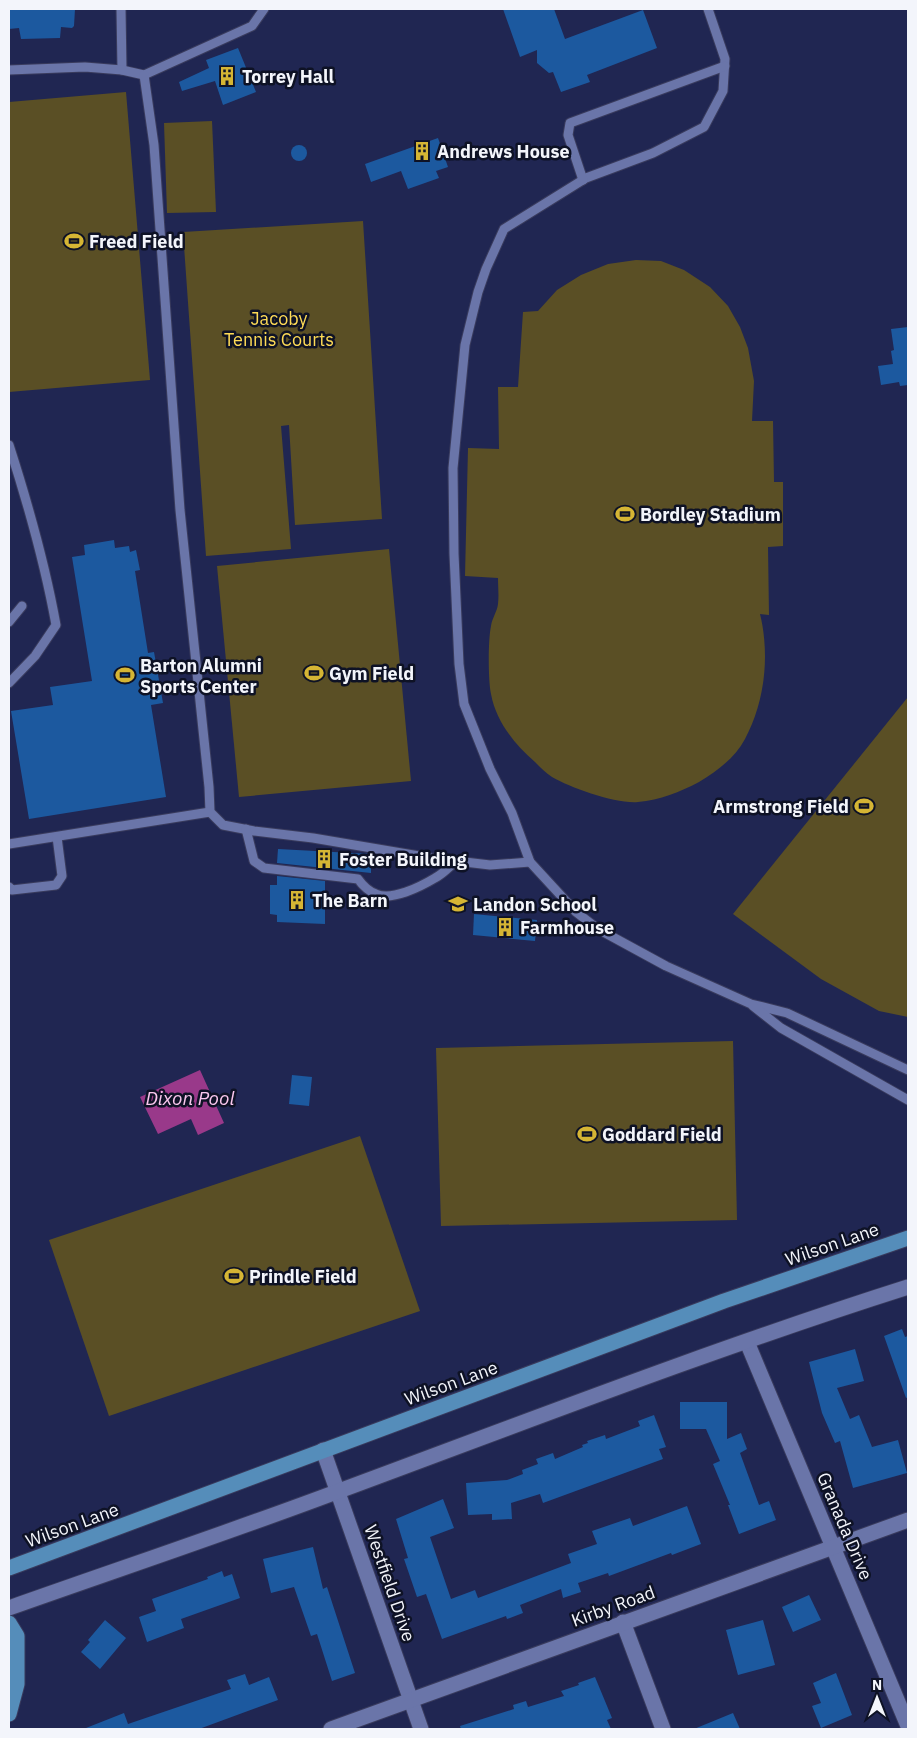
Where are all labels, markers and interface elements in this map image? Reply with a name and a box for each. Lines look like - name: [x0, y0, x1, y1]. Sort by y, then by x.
- building icon: Torrey Hall: [216, 65, 238, 87]
- place label: Torrey Hall: [242, 65, 334, 88]
- building icon: Andrews House: [411, 140, 433, 162]
- place label: Andrews House: [437, 140, 570, 163]
- sports icon: Freed Field: [63, 230, 85, 252]
- place label: Freed Field: [89, 230, 184, 253]
- park label: Jacoby Tennis Courts: [224, 307, 334, 351]
- sports icon: Bordley Stadium: [614, 503, 636, 525]
- place label: Bordley Stadium: [640, 503, 781, 526]
- place label: Barton Alumni Sports Center: [140, 654, 262, 698]
- sports icon: Gym Field: [303, 662, 325, 684]
- place label: Gym Field: [329, 662, 414, 685]
- sports icon: Barton Alumni Sports Center: [114, 664, 136, 686]
- place label: Armstrong Field: [713, 795, 849, 818]
- sports icon: Armstrong Field: [853, 795, 875, 817]
- building icon: Foster Building: [313, 848, 335, 870]
- place label: Foster Building: [339, 848, 467, 871]
- building icon: The Barn: [286, 889, 308, 911]
- place label: The Barn: [312, 889, 388, 912]
- school or university icon: Landon School: [447, 893, 469, 915]
- place label: Landon School: [473, 893, 597, 916]
- building icon: Farmhouse: [494, 916, 516, 938]
- place label: Farmhouse: [520, 916, 614, 939]
- water label: Dixon Pool: [145, 1086, 235, 1110]
- sports icon: Goddard Field: [576, 1123, 598, 1145]
- place label: Goddard Field: [602, 1123, 722, 1146]
- street label: Wilson Lane: [782, 1217, 882, 1271]
- sports icon: Prindle Field: [223, 1265, 245, 1287]
- place label: Prindle Field: [249, 1265, 357, 1288]
- street label: Wilson Lane: [401, 1355, 501, 1410]
- street label: Granada Drive: [812, 1469, 878, 1583]
- street label: Wilson Lane: [22, 1497, 122, 1552]
- street label: Westfield Drive: [359, 1522, 421, 1644]
- street label: Kirby Road: [568, 1580, 658, 1632]
- north arrow: [852, 1673, 902, 1723]
- text: N: [872, 1676, 882, 1694]

